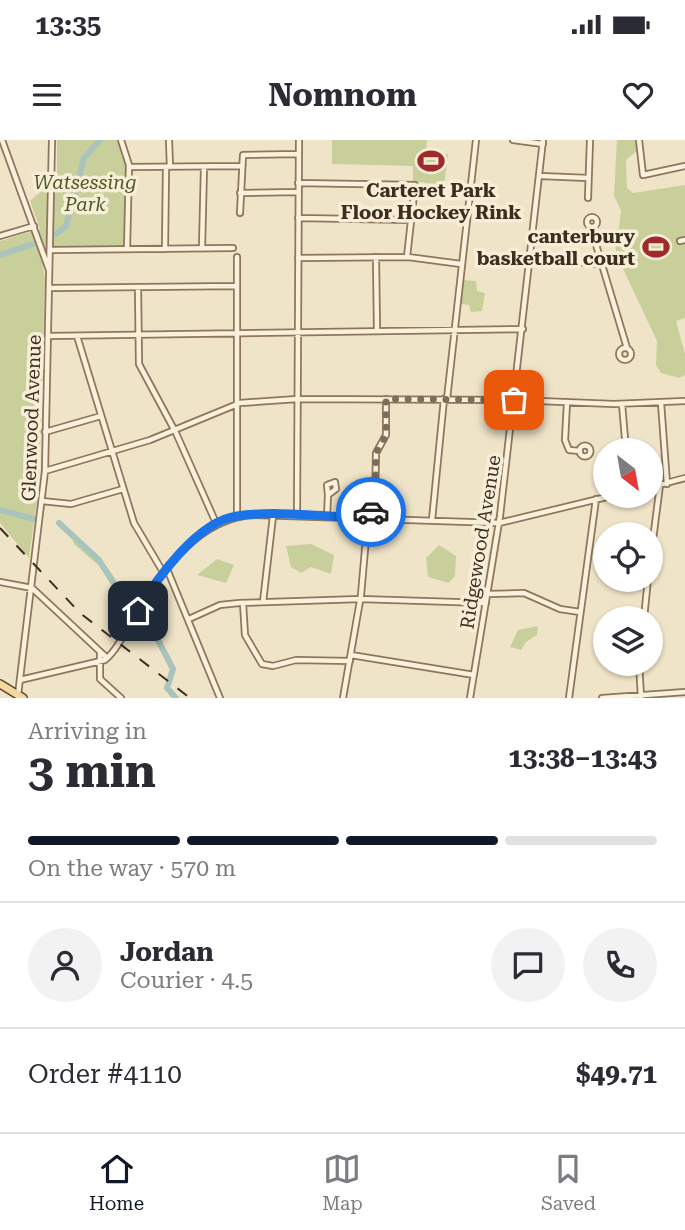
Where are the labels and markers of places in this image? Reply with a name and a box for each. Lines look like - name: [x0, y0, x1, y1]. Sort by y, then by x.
- sports icon: Carteret Park Floor Hockey Rink: [416, 146, 446, 176]
- place label: Carteret Park Floor Hockey Rink: [341, 179, 521, 224]
- place label: canterbury basketball court: [477, 225, 636, 270]
- sports icon: canterbury basketball court: [641, 232, 671, 262]
- pin: [484, 370, 544, 430]
- pin: [108, 581, 168, 641]

